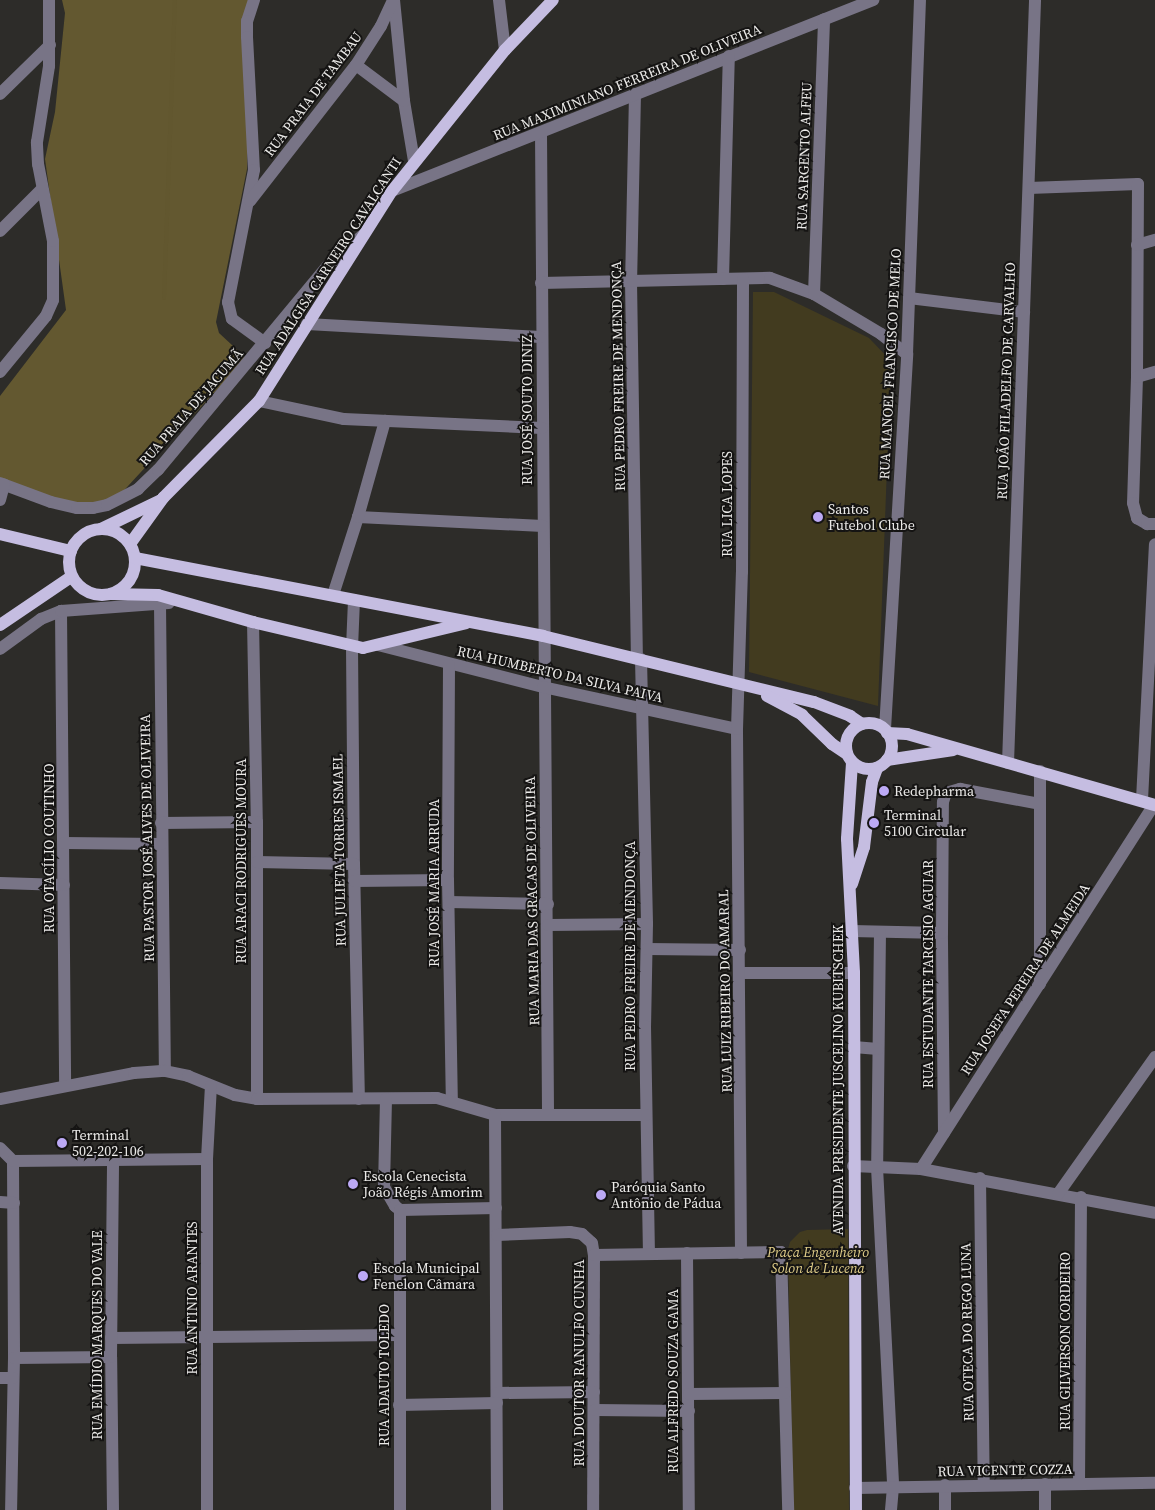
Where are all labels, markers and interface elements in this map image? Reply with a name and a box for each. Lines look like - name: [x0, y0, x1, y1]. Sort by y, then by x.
- street label: RUA MAXIMINIANO FERREIRA DE OLIVEIRA: [490, 20, 764, 144]
- street label: RUA PRAIA DE TAMBAU: [261, 28, 365, 160]
- street label: RUA SARGENTO ALFEU: [793, 82, 815, 230]
- street label: RUA ADALGISA CARNEIRO CAVALCANTI: [251, 154, 405, 378]
- street label: RUA MANOEL FRANCISCO DE MELO: [876, 248, 904, 480]
- street label: RUA PEDRO FREIRE DE MENDONÇA: [608, 261, 628, 491]
- street label: RUA JOÃO FILADELFO DE CARVALHO: [993, 262, 1019, 500]
- street label: RUA JOSÉ SOUTO DINIZ: [519, 335, 535, 485]
- street label: RUA PRAIA DE JACUMÃ: [136, 345, 246, 469]
- street label: RUA LICA LOPES: [719, 451, 735, 557]
- place label: Santos Futebol Clube: [828, 501, 915, 534]
- marker: Santos Futebol Clube: [812, 511, 824, 523]
- street label: RUA HUMBERTO DA SILVA PAIVA: [455, 642, 665, 706]
- street label: RUA PASTOR JOSÉ ALVES DE OLIVEIRA: [136, 714, 158, 962]
- street label: RUA JULIETA TORRES ISMAEL: [329, 753, 349, 947]
- street label: RUA ARACI RODRIGUES MOURA: [233, 758, 249, 964]
- street label: RUA OTACÍLIO COUTINHO: [41, 763, 57, 933]
- street label: RUA MARIA DAS GRACAS DE OLIVEIRA: [521, 776, 543, 1026]
- place label: Redepharma: [894, 783, 974, 799]
- marker: Redepharma: [878, 785, 890, 797]
- street label: RUA JOSÉ MARIA ARRUDA: [426, 799, 442, 967]
- place label: Terminal 5100 Circular: [884, 807, 966, 840]
- marker: Terminal 5100 Circular: [868, 817, 880, 829]
- street label: RUA PEDRO FREIRE DE MENDONÇA: [622, 841, 638, 1071]
- street label: RUA ESTUDANTE TARCISIO AGUIAR: [920, 860, 936, 1088]
- street label: RUA JOSEFA PEREIRA DE ALMEIDA: [957, 880, 1093, 1078]
- street label: RUA LUIZ RIBEIRO DO AMARAL: [715, 889, 735, 1093]
- street label: AVENIDA PRESIDENTE JUSCELINO KUBITSCHEK: [830, 925, 846, 1235]
- place label: Terminal 502-202-106: [72, 1127, 144, 1160]
- marker: Terminal 502-202-106: [56, 1137, 68, 1149]
- place label: Escola Cenecista João Régis Amorim: [363, 1168, 483, 1200]
- marker: Escola Cenecista João Régis Amorim: [347, 1178, 359, 1190]
- place label: Paróquia Santo Antônio de Pádua: [611, 1179, 721, 1212]
- marker: Paróquia Santo Antônio de Pádua: [595, 1189, 607, 1201]
- street label: RUA ANTINIO ARANTES: [184, 1221, 200, 1375]
- street label: RUA EMÍDIO MARQUES DO VALE: [89, 1230, 105, 1440]
- street label: RUA OTECA DO REGO LUNA: [957, 1243, 977, 1421]
- park label: Praça Engenheiro Solon de Lucena: [767, 1244, 869, 1276]
- street label: RUA GILVERSON CORDEIRO: [1057, 1252, 1073, 1430]
- street label: RUA DOUTOR RANULFO CUNHA: [571, 1259, 587, 1467]
- place label: Escola Municipal Fenelon Câmara: [373, 1260, 480, 1292]
- marker: Escola Municipal Fenelon Câmara: [357, 1270, 369, 1282]
- street label: RUA ALFREDO SOUZA GAMA: [665, 1289, 681, 1473]
- street label: RUA ADAUTO TOLEDO: [376, 1304, 392, 1446]
- street label: RUA VICENTE COZZA: [937, 1460, 1073, 1480]

